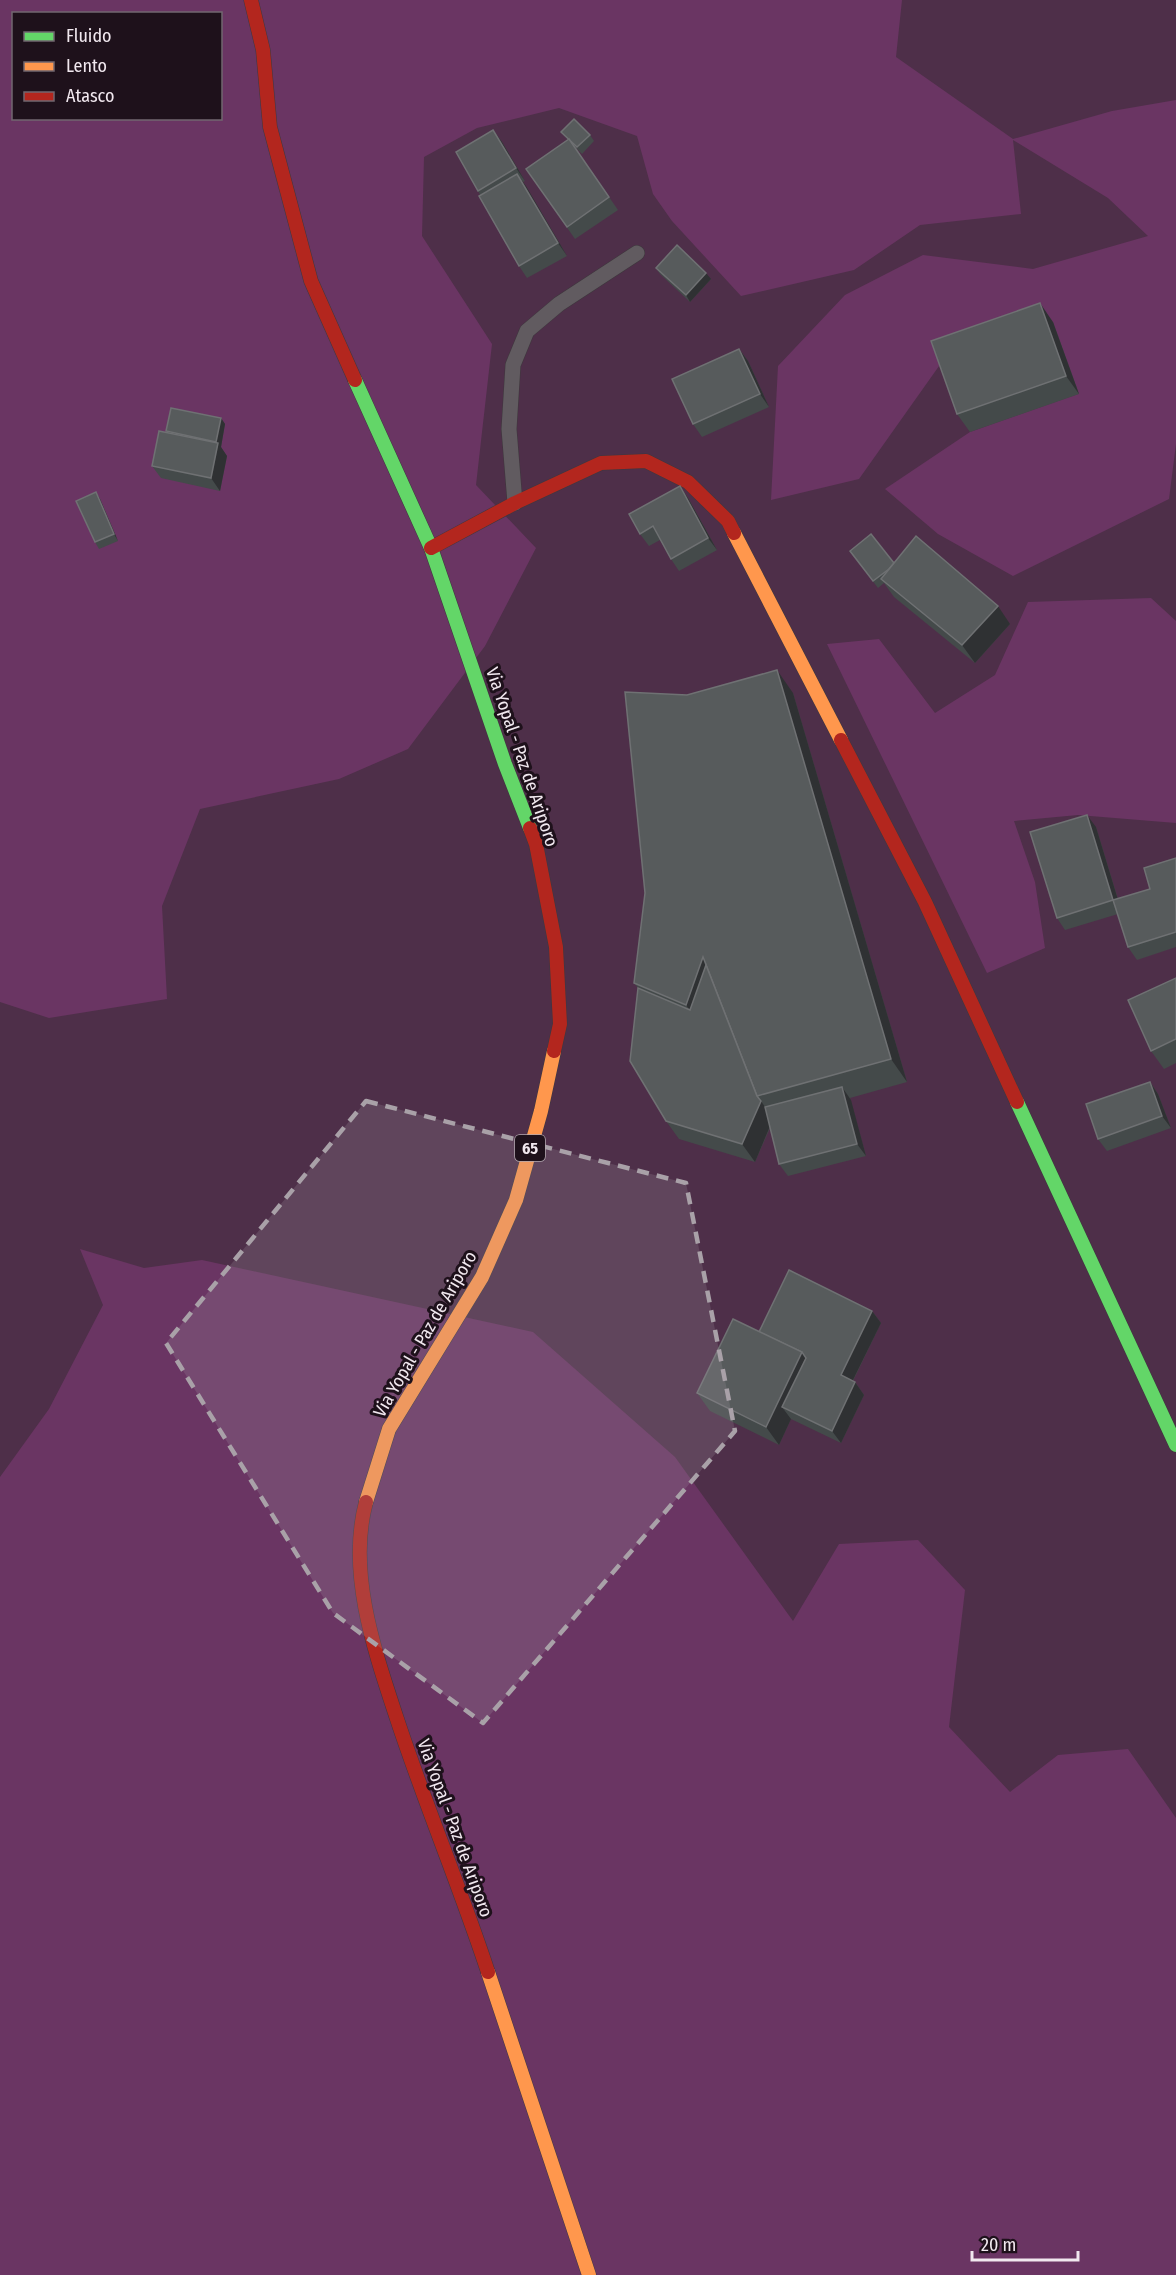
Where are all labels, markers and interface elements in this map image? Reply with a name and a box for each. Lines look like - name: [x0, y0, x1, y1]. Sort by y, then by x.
- legend: [12, 12, 222, 120]
- text: Fluido: [66, 25, 112, 47]
- text: Lento: [66, 55, 107, 77]
- text: Atasco: [66, 85, 114, 107]
- street label: Via Yopal - Paz de Ariporo: [481, 665, 563, 849]
- road number: 65: [515, 1135, 545, 1161]
- street label: Via Yopal - Paz de Ariporo: [368, 1247, 482, 1421]
- street label: Via Yopal - Paz de Ariporo: [413, 1736, 497, 1920]
- scale bar: [972, 2224, 1078, 2262]
- text: 20 m: [981, 2234, 1016, 2256]

